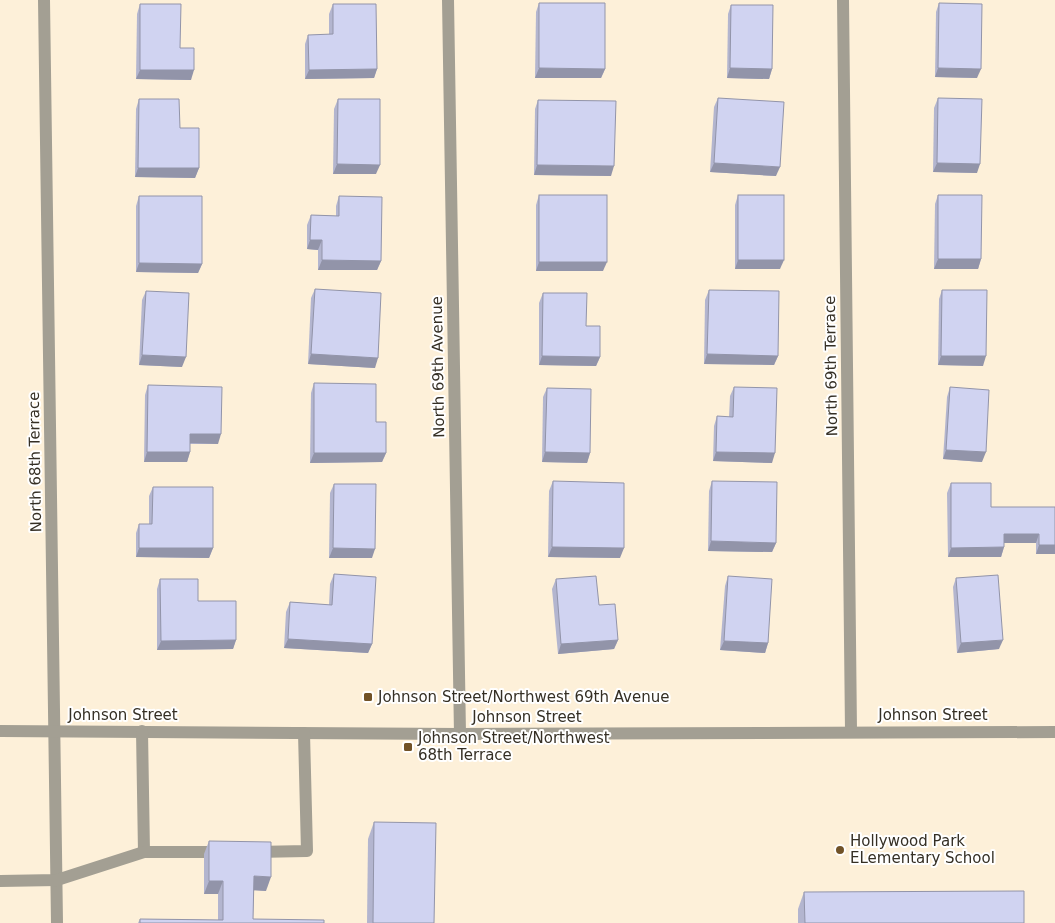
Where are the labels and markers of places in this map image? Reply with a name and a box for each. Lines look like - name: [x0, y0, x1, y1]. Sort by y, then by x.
- place label: Johnson Street/Northwest 69th Avenue: [377, 688, 669, 706]
- marker: Johnson Street/Northwest 69th Avenue: [362, 691, 374, 703]
- place label: Johnson Street/Northwest 68th Terrace: [417, 729, 610, 764]
- marker: Johnson Street/Northwest 68th Terrace: [402, 741, 414, 753]
- place label: Hollywood Park ELementary School: [850, 832, 995, 867]
- marker: Hollywood Park ELementary School: [834, 844, 846, 856]

